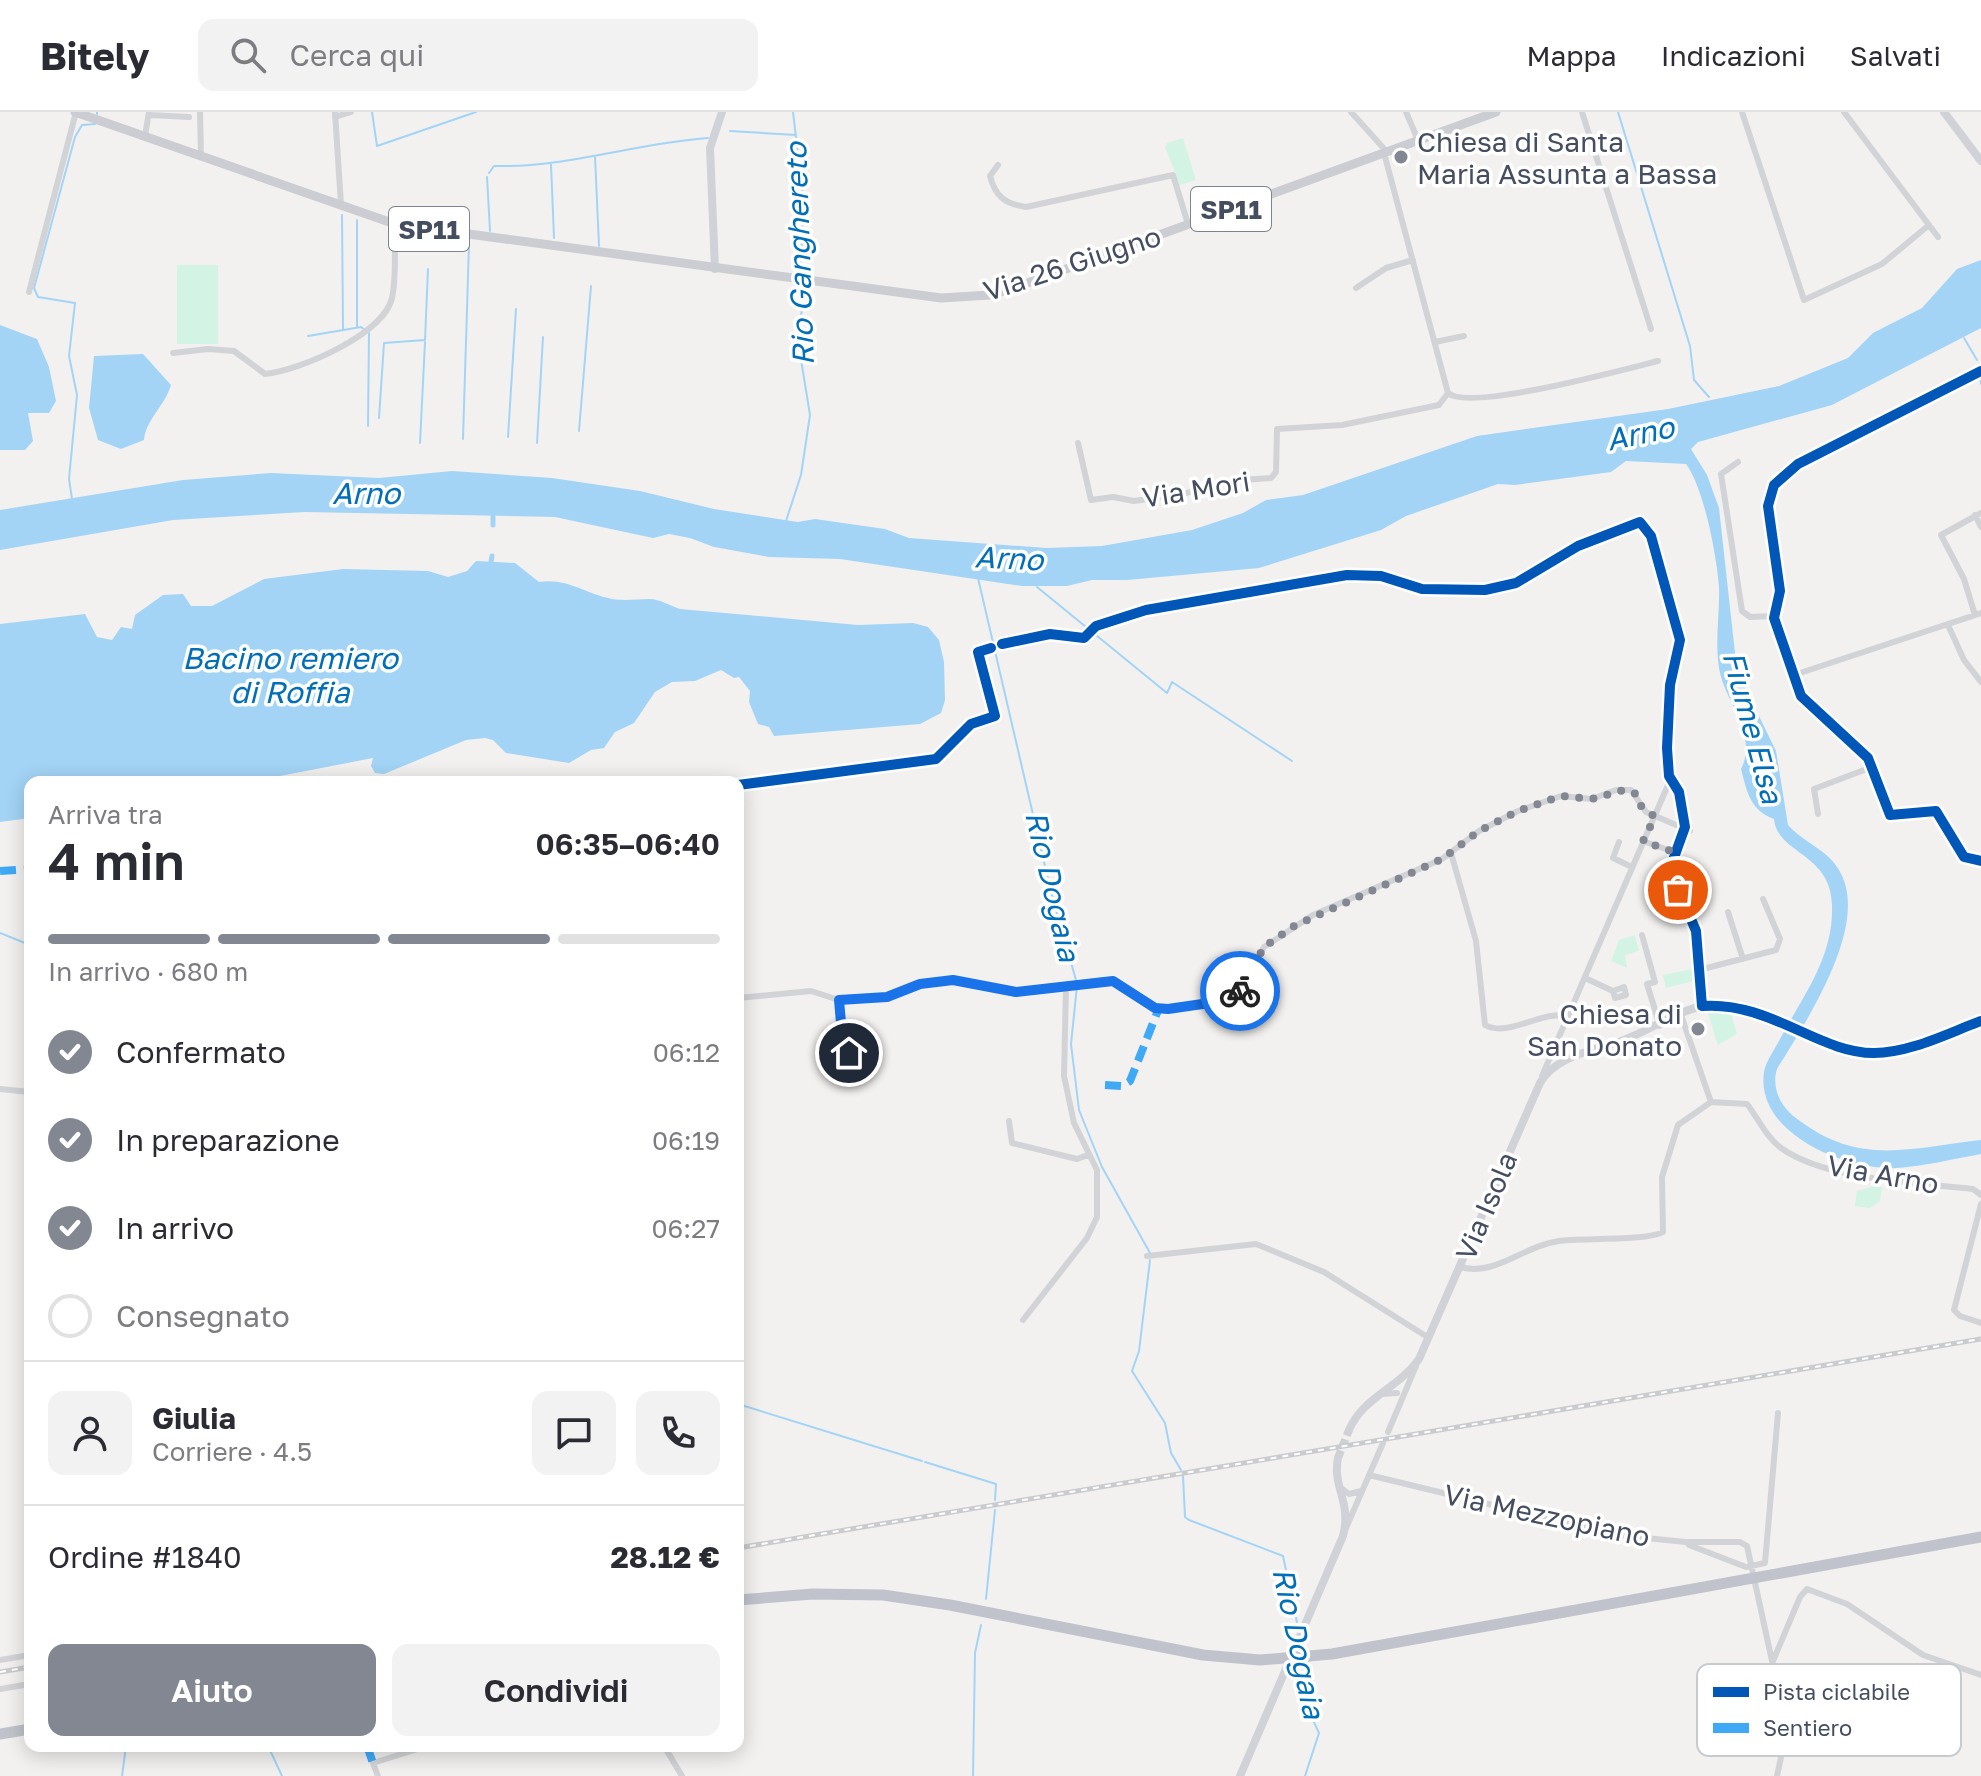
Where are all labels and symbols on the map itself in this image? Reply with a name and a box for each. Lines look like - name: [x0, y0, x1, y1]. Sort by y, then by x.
- place label: Chiesa di Santa Maria Assunta a Bassa: [1417, 125, 1717, 190]
- water label: Rio Ganghereto: [777, 140, 821, 366]
- marker: Chiesa di Santa Maria Assunta a Bassa: [1392, 148, 1410, 166]
- road number: SP11: [1191, 187, 1271, 231]
- road number: SP11: [389, 207, 469, 251]
- street label: Via 26 Giugno: [979, 219, 1165, 307]
- water label: Arno: [1603, 408, 1679, 458]
- street label: Via Mori: [1140, 464, 1252, 514]
- water label: Arno: [332, 475, 402, 511]
- water label: Arno: [974, 538, 1046, 578]
- water label: Bacino remiero di Roffia: [182, 640, 400, 710]
- water label: Fiume Elsa: [1715, 647, 1791, 808]
- water label: Rio Dogaia: [1018, 807, 1088, 966]
- pin: [1644, 856, 1712, 924]
- courier: [1200, 951, 1280, 1031]
- place label: Chiesa di San Donato: [1527, 997, 1682, 1062]
- pin: [815, 1019, 883, 1087]
- marker: Chiesa di San Donato: [1689, 1020, 1707, 1038]
- street label: Via Isola: [1448, 1147, 1524, 1265]
- street label: Via Arno: [1825, 1148, 1941, 1200]
- street label: Via Mezzopiano: [1441, 1477, 1653, 1553]
- water label: Rio Dogaia: [1265, 1564, 1333, 1723]
- legend: [1697, 1664, 1961, 1756]
- text: Pista ciclabile: [1763, 1678, 1910, 1705]
- text: Sentiero: [1763, 1714, 1852, 1741]

